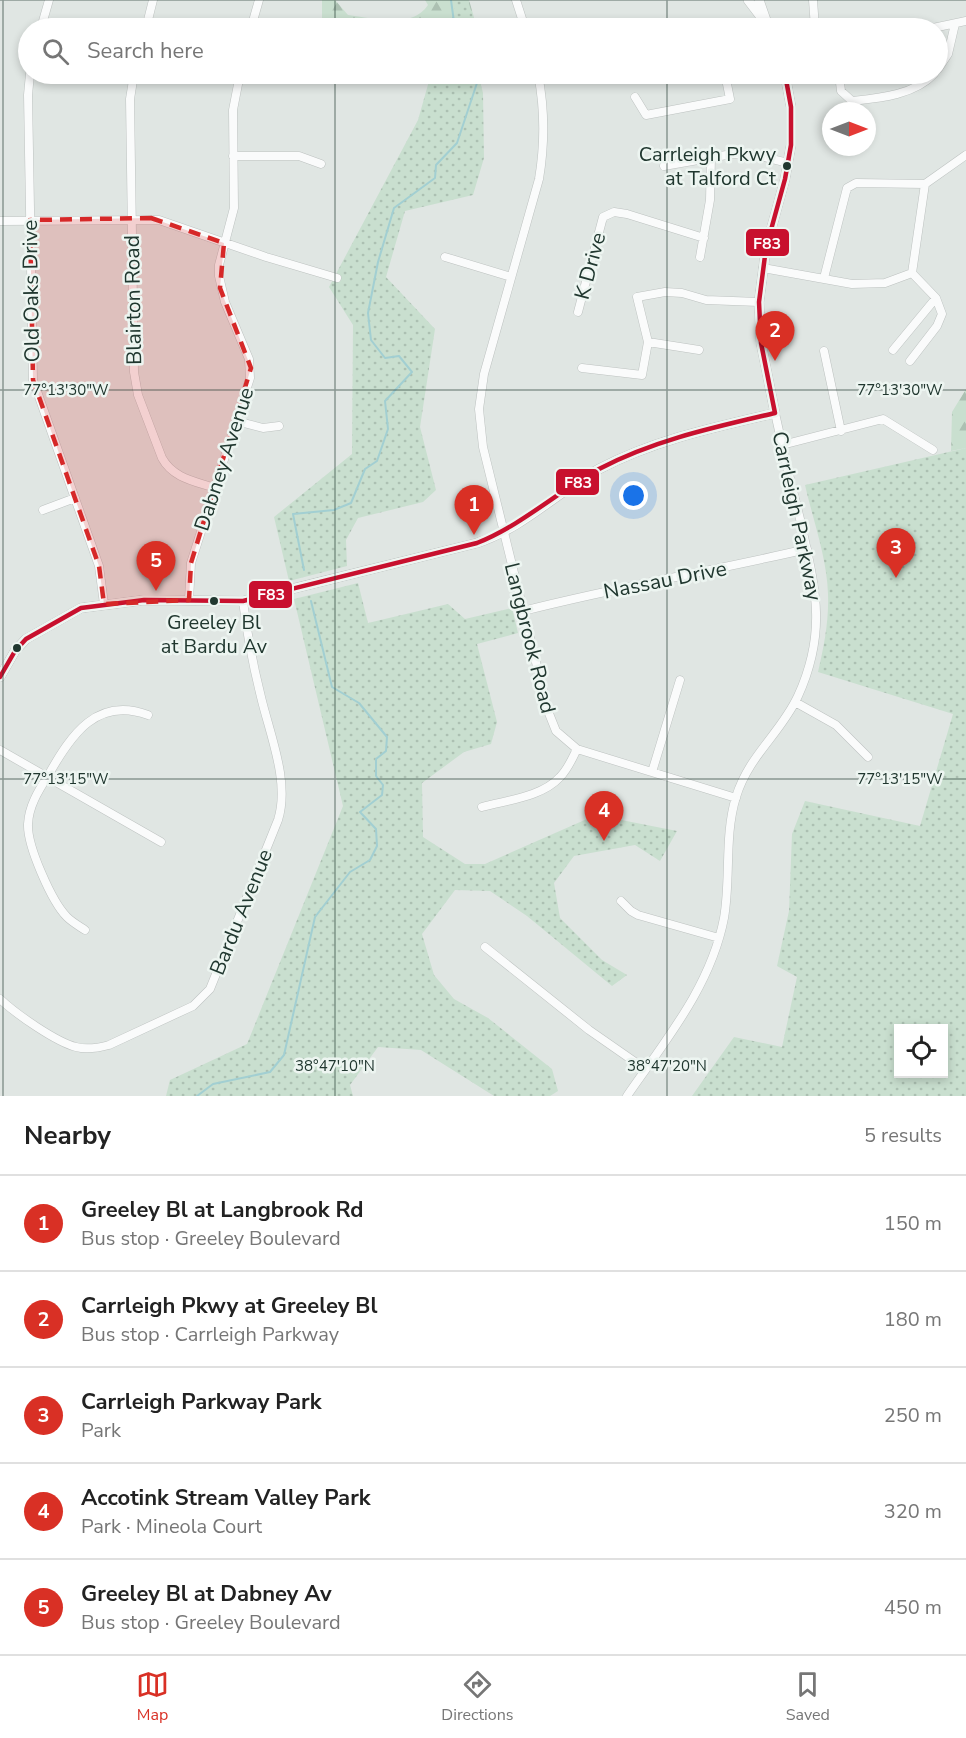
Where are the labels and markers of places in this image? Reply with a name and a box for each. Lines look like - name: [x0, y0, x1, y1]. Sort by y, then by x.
- place label: Carrleigh Pkwy at Talford Ct: [639, 141, 777, 192]
- marker: Carrleigh Pkwy at Talford Ct: [781, 160, 793, 172]
- pin: 2: [756, 312, 794, 361]
- pin: 1: [454, 486, 494, 535]
- pin: 3: [876, 528, 916, 578]
- pin: 5: [136, 542, 176, 591]
- marker: Greeley Bl at Bardu Av: [208, 595, 220, 607]
- place label: Greeley Bl at Bardu Av: [161, 609, 268, 660]
- unlabelled marker: [11, 642, 23, 654]
- pin: 4: [584, 792, 624, 841]

